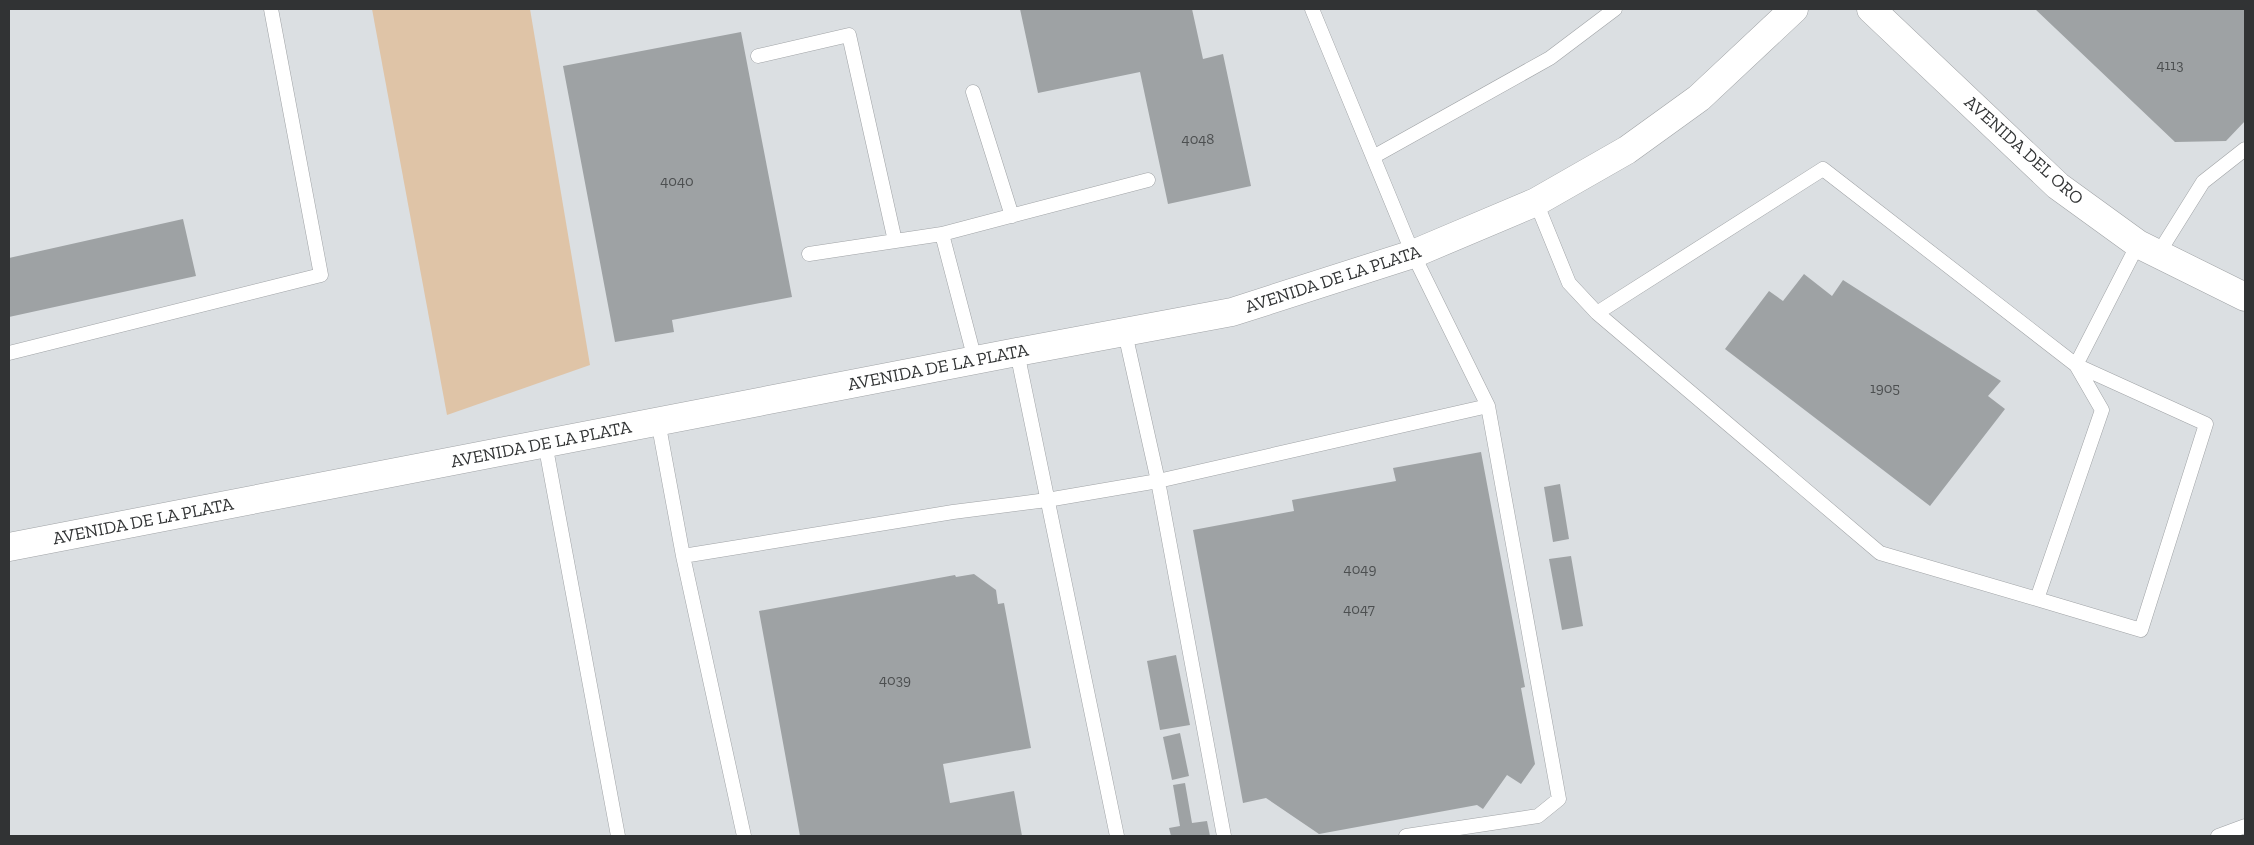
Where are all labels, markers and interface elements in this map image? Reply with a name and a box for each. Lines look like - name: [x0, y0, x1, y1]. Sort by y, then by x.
- house number: 4113: [2157, 56, 2183, 74]
- street label: AVENIDA DEL ORO: [1960, 91, 2088, 209]
- house number: 4048: [1182, 130, 1214, 148]
- house number: 4040: [660, 172, 694, 190]
- street label: AVENIDA DE LA PLATA: [1242, 240, 1424, 318]
- street label: AVENIDA DE LA PLATA: [846, 339, 1031, 395]
- house number: 1905: [1870, 379, 1900, 397]
- street label: AVENIDA DE LA PLATA: [449, 416, 634, 472]
- street label: AVENIDA DE LA PLATA: [51, 493, 236, 549]
- house number: 4049: [1344, 560, 1376, 578]
- house number: 4047: [1343, 600, 1375, 618]
- house number: 4039: [879, 671, 911, 689]

